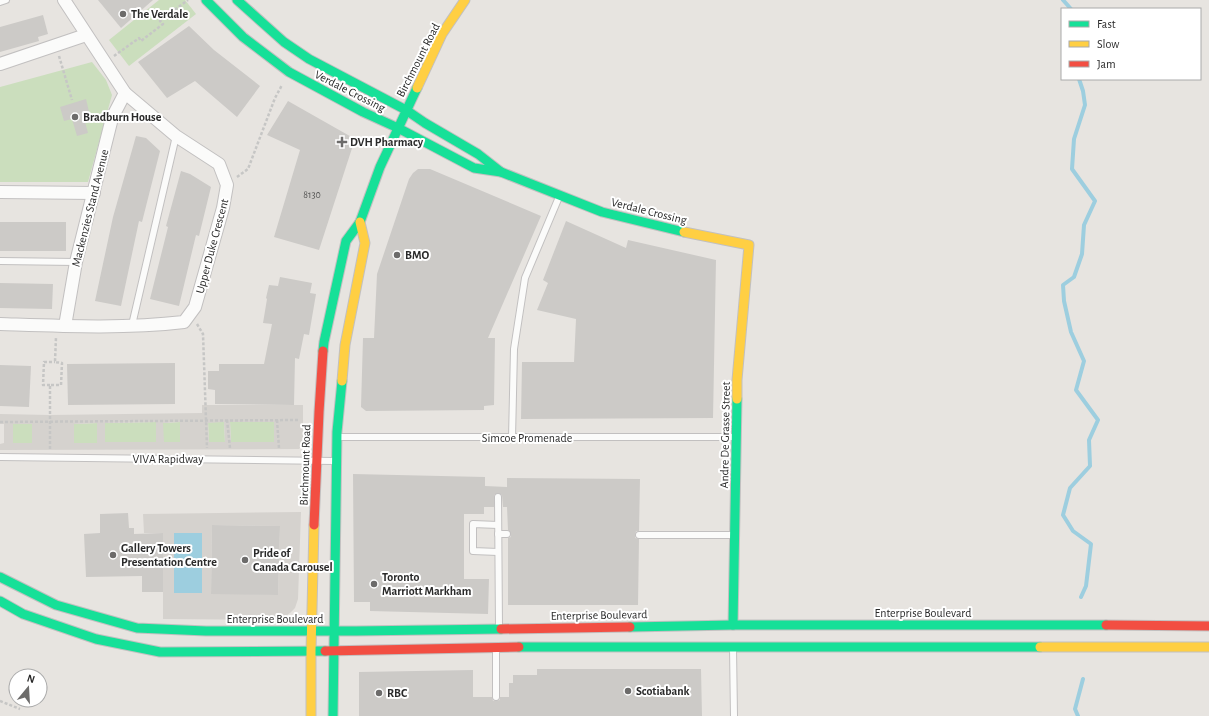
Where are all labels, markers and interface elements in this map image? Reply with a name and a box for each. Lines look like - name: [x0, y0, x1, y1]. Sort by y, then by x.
- place label: The Verdale: [131, 8, 189, 20]
- legend: [1061, 8, 1201, 80]
- marker: The Verdale: [118, 9, 128, 19]
- text: Fast: [1097, 18, 1116, 30]
- street label: Birchmount Road: [394, 21, 442, 99]
- text: Slow: [1097, 38, 1119, 50]
- text: Jam: [1097, 58, 1116, 70]
- street label: Verdale Crossing: [313, 68, 387, 114]
- place label: Bradburn House: [83, 111, 162, 123]
- marker: Bradburn House: [70, 112, 80, 122]
- place label: DVH Pharmacy: [350, 136, 424, 149]
- marker: DVH Pharmacy: [337, 137, 347, 147]
- street label: Mackenzies Stand Avenue: [70, 148, 110, 268]
- house number: 8130: [303, 190, 321, 200]
- street label: Verdale Crossing: [610, 196, 688, 226]
- street label: Upper Duke Crescent: [194, 197, 230, 295]
- place label: BMO: [405, 249, 430, 261]
- marker: BMO: [392, 250, 402, 260]
- street label: Andre De Grasse Street: [718, 381, 732, 488]
- street label: Birchmount Road: [298, 424, 312, 506]
- street label: Simcoe Promenade: [482, 432, 572, 444]
- street label: VIVA Rapidway: [133, 453, 203, 466]
- place label: Gallery Towers Presentation Centre: [121, 542, 217, 568]
- place label: Pride of Canada Carousel: [253, 547, 333, 573]
- marker: Gallery Towers Presentation Centre: [108, 550, 118, 560]
- marker: Pride of Canada Carousel: [240, 555, 250, 565]
- place label: Toronto Marriott Markham: [382, 571, 472, 597]
- marker: Toronto Marriott Markham: [369, 579, 379, 589]
- street label: Enterprise Boulevard: [875, 607, 971, 619]
- street label: Enterprise Boulevard: [550, 608, 648, 622]
- street label: Enterprise Boulevard: [227, 613, 323, 625]
- north arrow: [8, 668, 48, 708]
- text: N: [26, 673, 36, 685]
- place label: Scotiabank: [636, 685, 690, 697]
- marker: Scotiabank: [623, 686, 633, 696]
- place label: RBC: [387, 687, 408, 699]
- marker: RBC: [374, 688, 384, 698]

